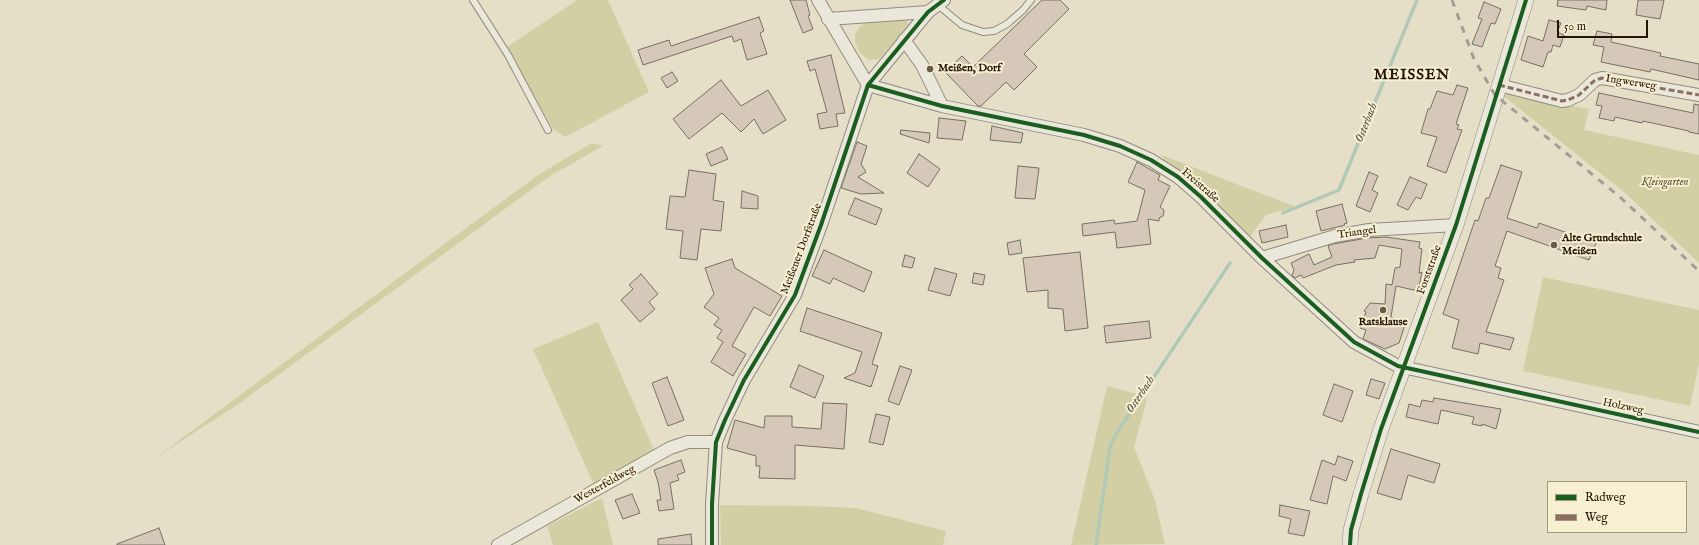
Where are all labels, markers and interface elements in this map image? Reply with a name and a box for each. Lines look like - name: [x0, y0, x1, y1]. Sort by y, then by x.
- scale bar: [1559, 12, 1650, 38]
- text: 50 m: [1564, 19, 1586, 34]
- place label: Meißen, Dorf: [938, 62, 1001, 76]
- marker: Meißen, Dorf: [925, 64, 935, 74]
- district label: MEISSEN: [1374, 67, 1450, 85]
- street label: Ingwerweg: [1605, 72, 1657, 94]
- water label: Osterbach: [1353, 101, 1381, 145]
- street label: Freistraße: [1178, 166, 1222, 206]
- park label: Kleingarten: [1642, 176, 1688, 190]
- street label: Meißener Dorfstraße: [779, 202, 825, 296]
- street label: Triangel: [1337, 224, 1377, 242]
- place label: Alte Grundschule Meißen: [1562, 232, 1642, 258]
- marker: Alte Grundschule Meißen: [1549, 240, 1559, 250]
- street label: Forststraße: [1415, 243, 1445, 297]
- marker: Ratsklause: [1378, 305, 1388, 315]
- place label: Ratsklause: [1359, 316, 1407, 330]
- water label: Osterbach: [1124, 374, 1158, 416]
- street label: Holzweg: [1601, 396, 1645, 418]
- street label: Westerfeldweg: [572, 463, 638, 507]
- legend: [1547, 481, 1687, 533]
- text: Radweg: [1585, 490, 1625, 505]
- text: Weg: [1585, 510, 1608, 525]

